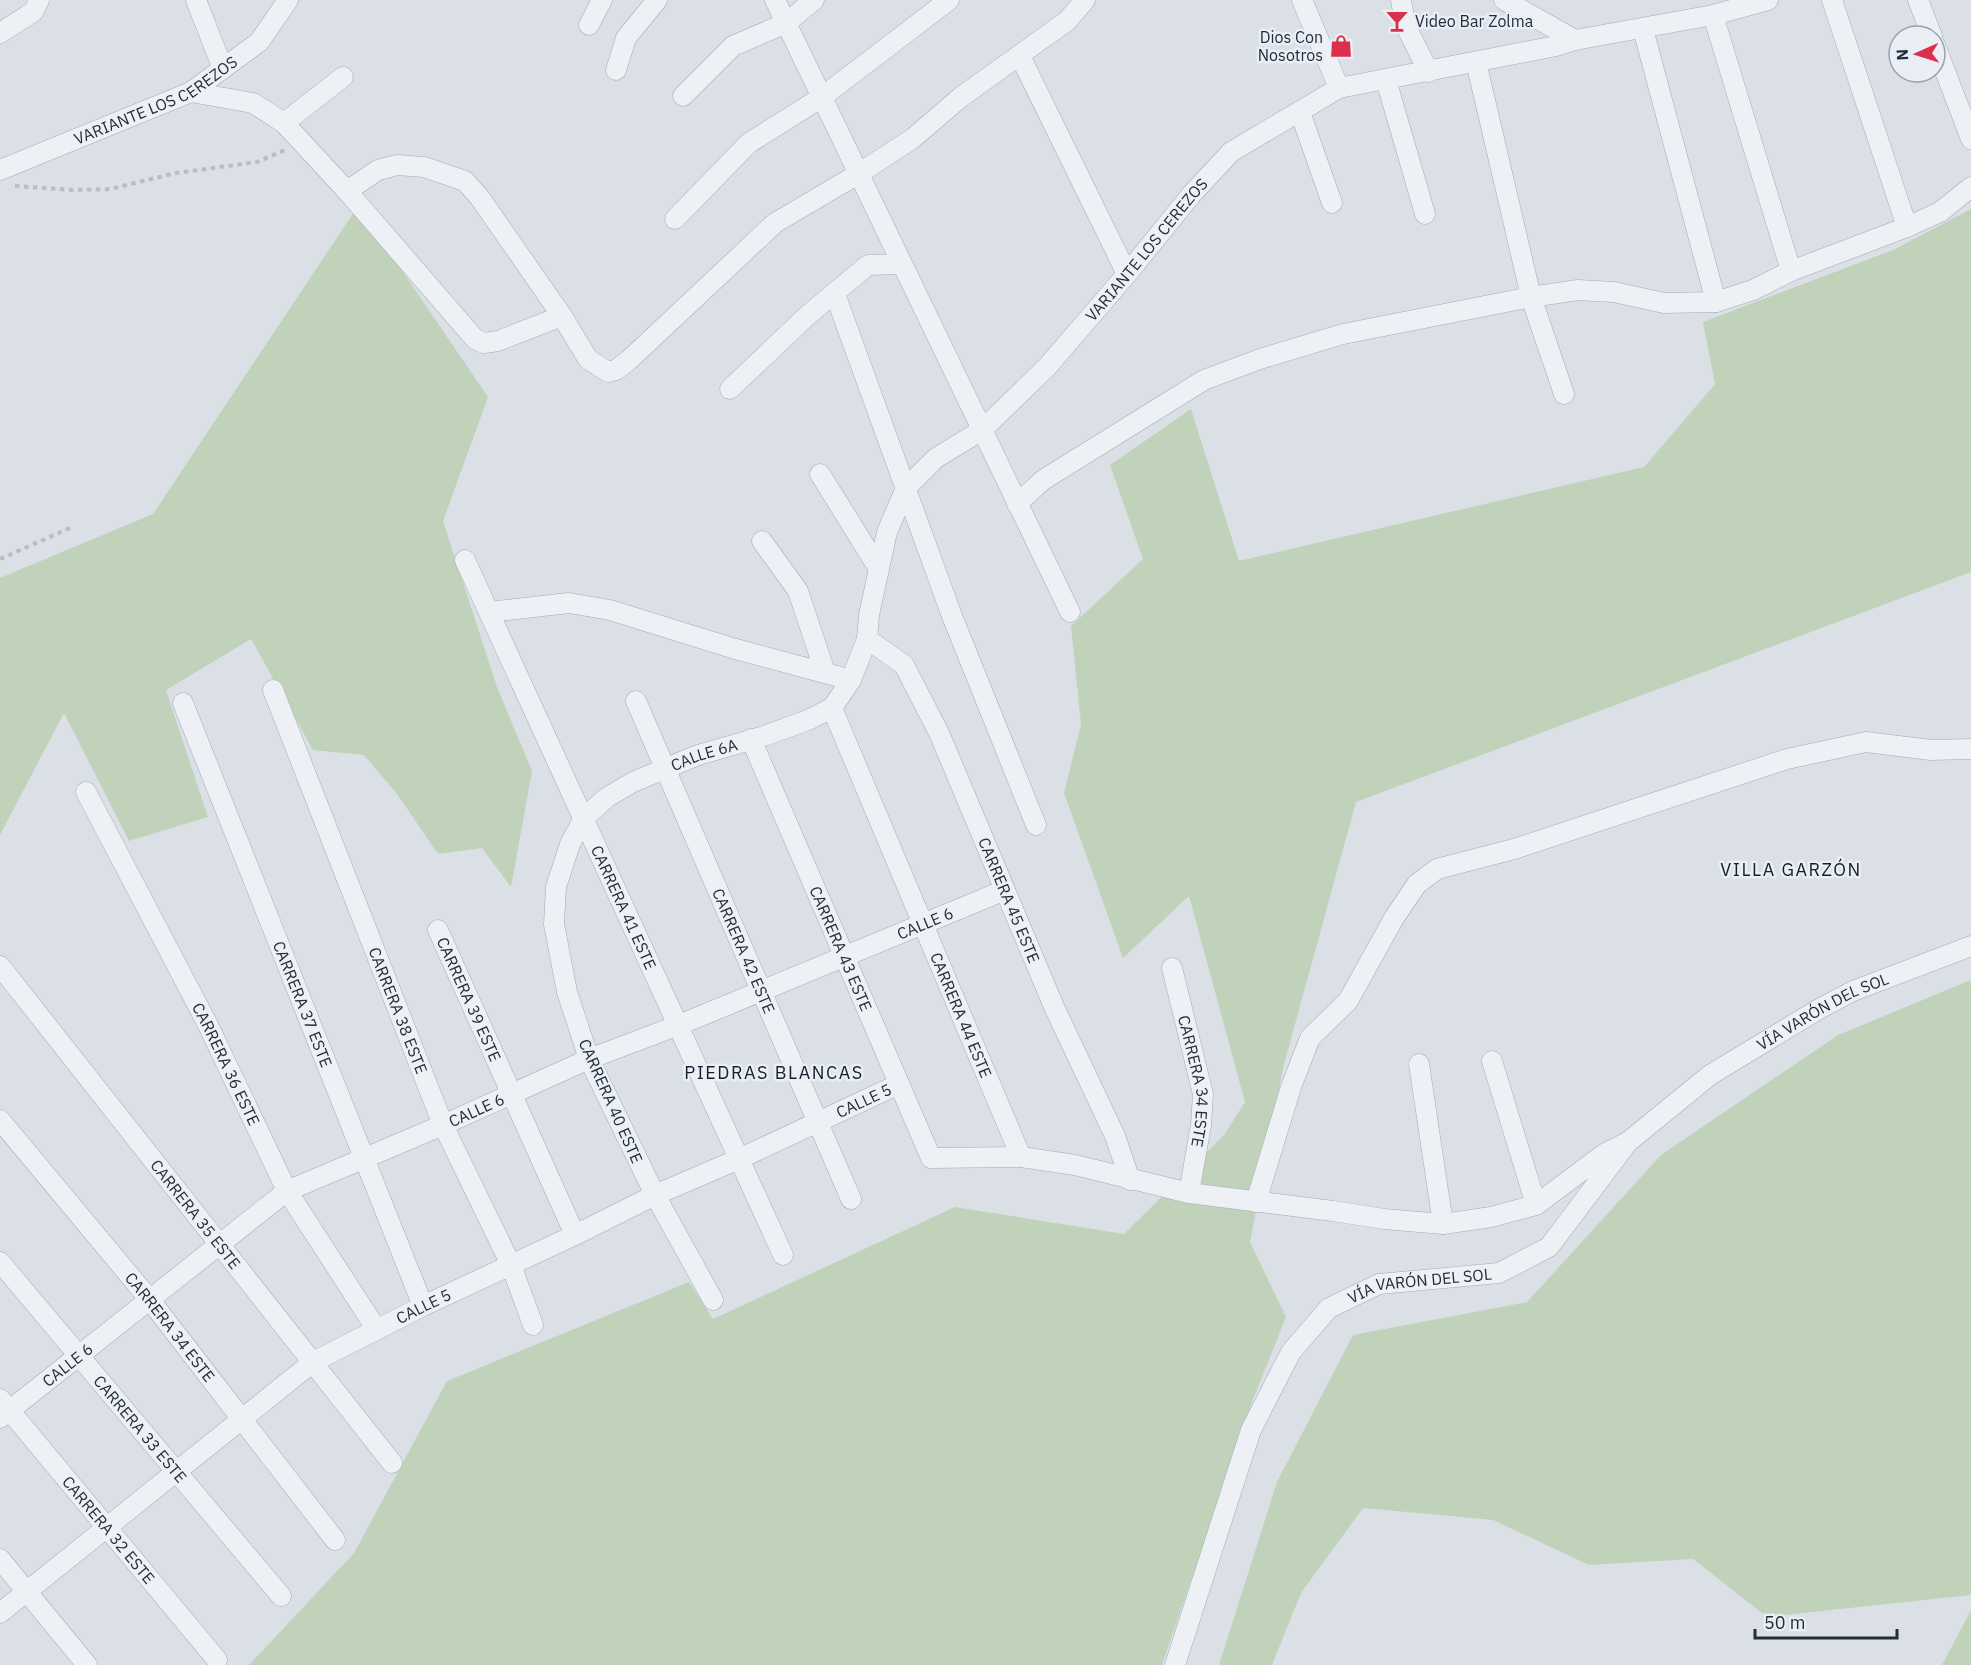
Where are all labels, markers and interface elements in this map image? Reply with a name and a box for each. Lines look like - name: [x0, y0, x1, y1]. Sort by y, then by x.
- bar icon: Video Bar Zolma: [1384, 8, 1410, 34]
- place label: Video Bar Zolma: [1415, 11, 1534, 31]
- north arrow: [1887, 24, 1947, 84]
- place label: Dios Con Nosotros: [1258, 27, 1323, 65]
- shop icon: Dios Con Nosotros: [1328, 33, 1354, 59]
- text: N: [1892, 48, 1912, 61]
- street label: VARIANTE LOS CEREZOS: [71, 51, 241, 149]
- street label: VARIANTE LOS CEREZOS: [1081, 174, 1212, 325]
- street label: CALLE 6A: [668, 734, 740, 775]
- street label: CARRERA 45 ESTE: [974, 834, 1044, 966]
- street label: CARRERA 41 ESTE: [587, 842, 661, 973]
- district label: VILLA GARZÓN: [1720, 858, 1862, 881]
- street label: CARRERA 43 ESTE: [805, 883, 877, 1014]
- street label: CARRERA 42 ESTE: [708, 885, 780, 1016]
- street label: CALLE 6: [894, 903, 956, 944]
- street label: CARRERA 39 ESTE: [433, 934, 506, 1065]
- street label: CARRERA 37 ESTE: [269, 938, 337, 1070]
- street label: CARRERA 38 ESTE: [364, 944, 432, 1077]
- street label: CARRERA 44 ESTE: [926, 949, 996, 1081]
- street label: VÍA VARÓN DEL SOL: [1753, 968, 1891, 1054]
- street label: CARRERA 36 ESTE: [188, 999, 264, 1129]
- street label: CARRERA 34 ESTE: [1174, 1013, 1213, 1149]
- street label: CARRERA 40 ESTE: [575, 1036, 647, 1166]
- district label: PIEDRAS BLANCAS: [684, 1061, 864, 1084]
- street label: CALLE 5: [833, 1079, 895, 1122]
- street label: CALLE 6: [445, 1089, 507, 1131]
- street label: CARRERA 35 ESTE: [146, 1155, 245, 1273]
- street label: VÍA VARÓN DEL SOL: [1344, 1264, 1493, 1308]
- street label: CARRERA 34 ESTE: [121, 1268, 219, 1386]
- street label: CALLE 5: [392, 1284, 454, 1328]
- street label: CALLE 6: [38, 1339, 97, 1391]
- street label: CARRERA 33 ESTE: [89, 1371, 191, 1487]
- street label: CARRERA 32 ESTE: [58, 1472, 159, 1588]
- scale bar: [1755, 1602, 1898, 1640]
- text: 50 m: [1764, 1611, 1806, 1634]

